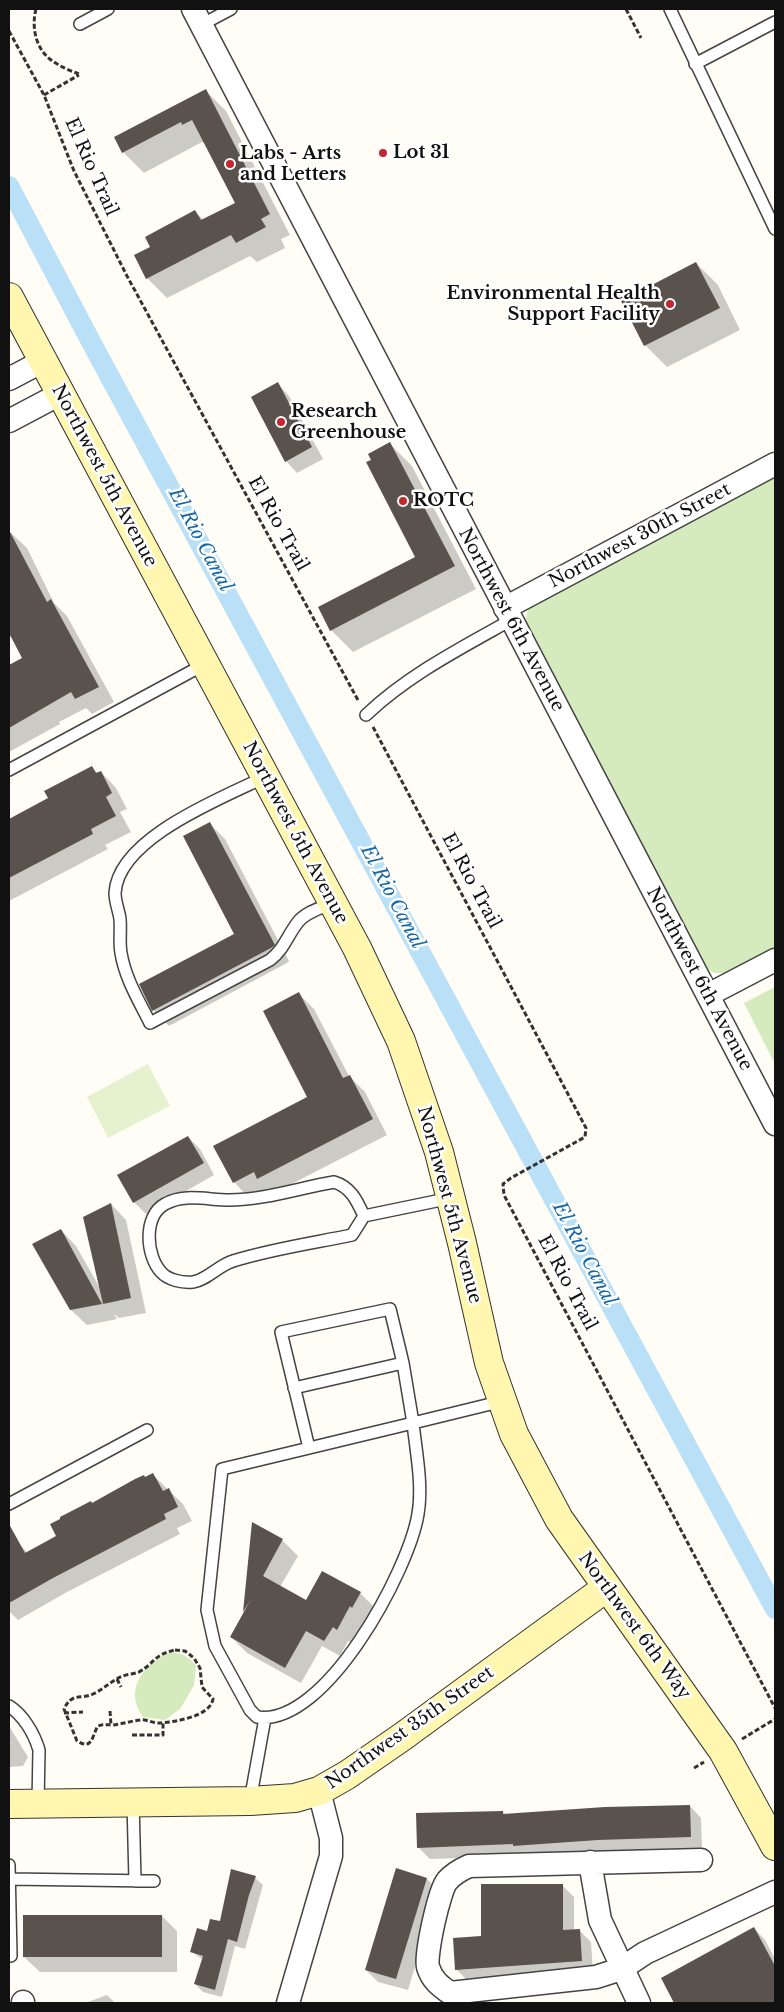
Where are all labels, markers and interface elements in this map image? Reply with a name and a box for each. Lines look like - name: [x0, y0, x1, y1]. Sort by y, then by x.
- street label: El Rio Trail: [60, 115, 122, 219]
- place label: Lot 31: [393, 142, 449, 164]
- place label: Labs - Arts and Letters: [240, 143, 346, 186]
- marker: Lot 31: [377, 147, 389, 159]
- marker: Labs - Arts and Letters: [224, 158, 236, 170]
- place label: Environmental Health Support Facility: [447, 283, 660, 326]
- marker: Environmental Health Support Facility: [664, 298, 676, 310]
- street label: Northwest 5th Avenue: [47, 381, 161, 571]
- place label: Research Greenhouse: [291, 401, 406, 444]
- marker: Research Greenhouse: [275, 416, 287, 428]
- street label: El Rio Trail: [243, 473, 313, 575]
- street label: Northwest 30th Street: [545, 479, 735, 593]
- water label: El Rio Canal: [163, 484, 237, 596]
- place label: ROTC: [413, 490, 474, 512]
- marker: ROTC: [397, 495, 409, 507]
- street label: Northwest 6th Avenue: [453, 525, 569, 715]
- street label: Northwest 5th Avenue: [238, 738, 352, 928]
- street label: El Rio Trail: [437, 830, 505, 932]
- water label: El Rio Canal: [355, 841, 429, 953]
- street label: Northwest 6th Avenue: [641, 884, 757, 1074]
- street label: Northwest 5th Avenue: [412, 1104, 486, 1306]
- water label: El Rio Canal: [547, 1198, 621, 1310]
- street label: El Rio Trail: [533, 1232, 601, 1334]
- street label: Northwest 6th Way: [573, 1548, 695, 1704]
- street label: Northwest 35th Street: [322, 1662, 498, 1794]

